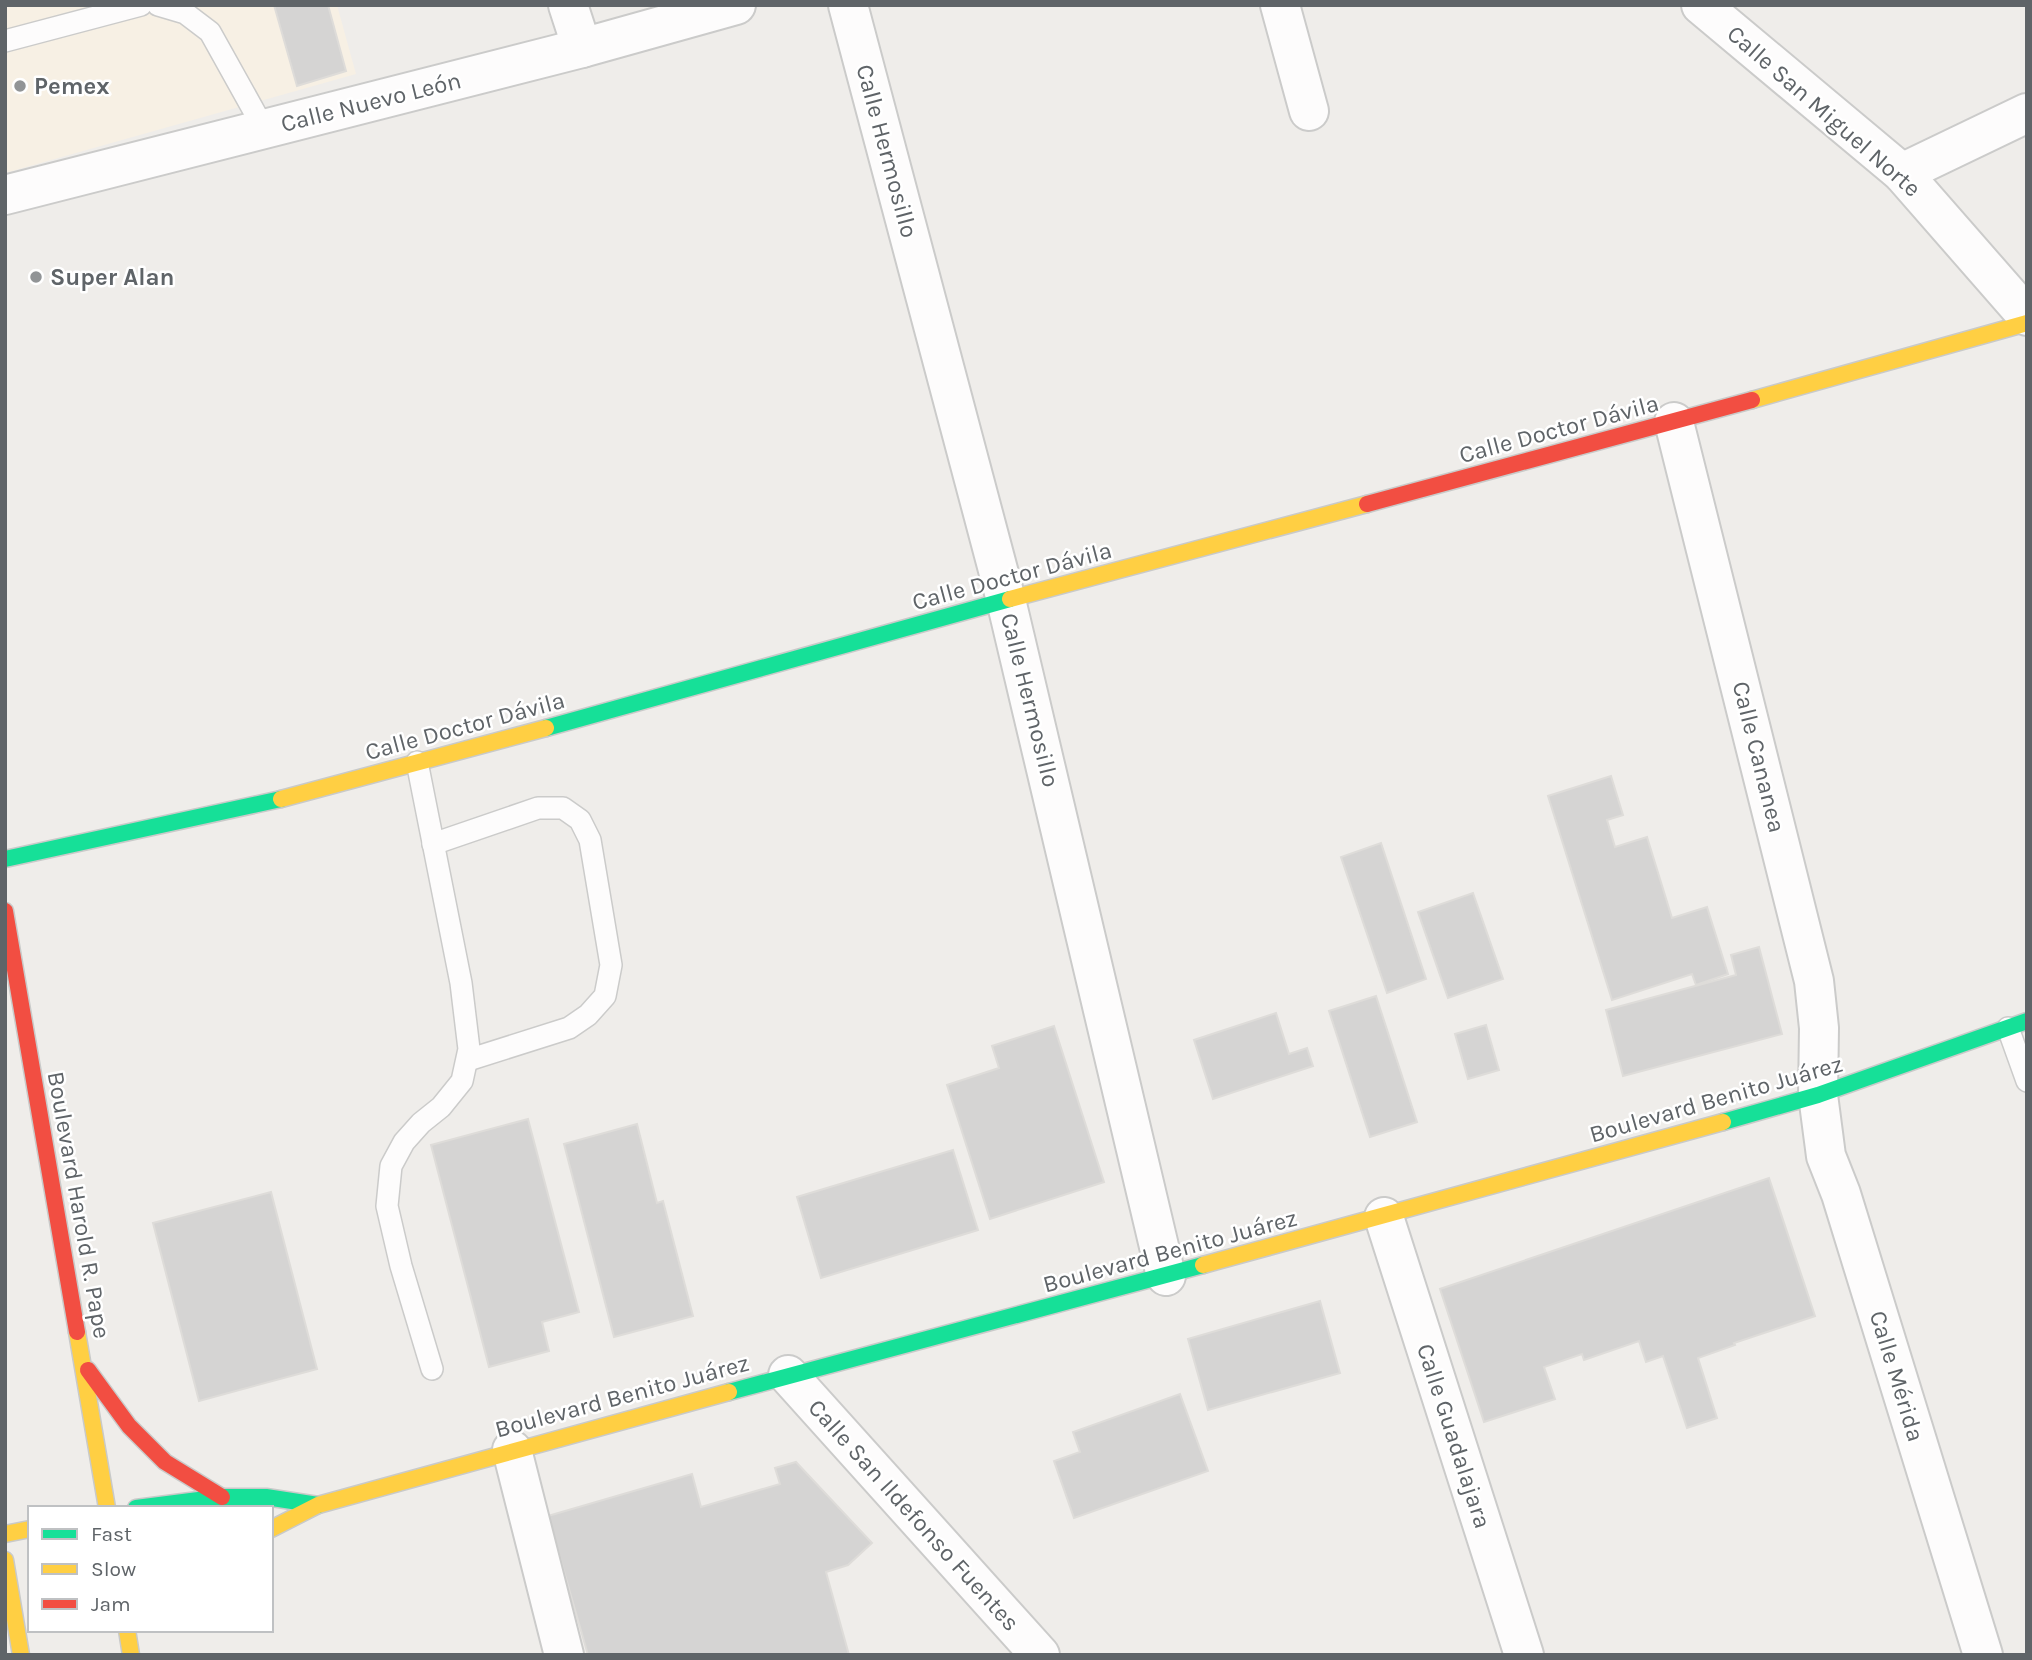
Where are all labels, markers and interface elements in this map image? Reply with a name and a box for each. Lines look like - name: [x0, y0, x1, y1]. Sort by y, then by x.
- street label: Calle San Miguel Norte: [1722, 19, 1926, 203]
- street label: Calle Hermosillo: [850, 61, 924, 241]
- street label: Calle Nuevo León: [278, 66, 464, 138]
- place label: Pemex: [34, 72, 109, 100]
- marker: Pemex: [12, 78, 28, 94]
- place label: Super Alan: [50, 263, 175, 291]
- marker: Super Alan: [28, 269, 44, 285]
- street label: Calle Doctor Dávila: [1456, 389, 1662, 469]
- street label: Calle Doctor Dávila: [909, 536, 1115, 616]
- street label: Calle Hermosillo: [995, 610, 1065, 790]
- street label: Calle Cananea: [1727, 678, 1791, 836]
- street label: Calle Doctor Dávila: [362, 686, 568, 766]
- street label: Boulevard Benito Juárez: [1586, 1049, 1846, 1149]
- street label: Boulevard Harold R. Pape: [42, 1069, 116, 1341]
- street label: Boulevard Benito Juárez: [1040, 1204, 1300, 1298]
- street label: Calle Mérida: [1864, 1307, 1930, 1445]
- street label: Calle Guadalajara: [1411, 1340, 1497, 1532]
- street label: Boulevard Benito Juárez: [492, 1349, 752, 1443]
- street label: Calle San Ildefonso Fuentes: [803, 1393, 1025, 1637]
- legend: [28, 1506, 273, 1632]
- text: Fast: [91, 1522, 132, 1546]
- text: Slow: [91, 1557, 136, 1581]
- text: Jam: [91, 1592, 131, 1616]

